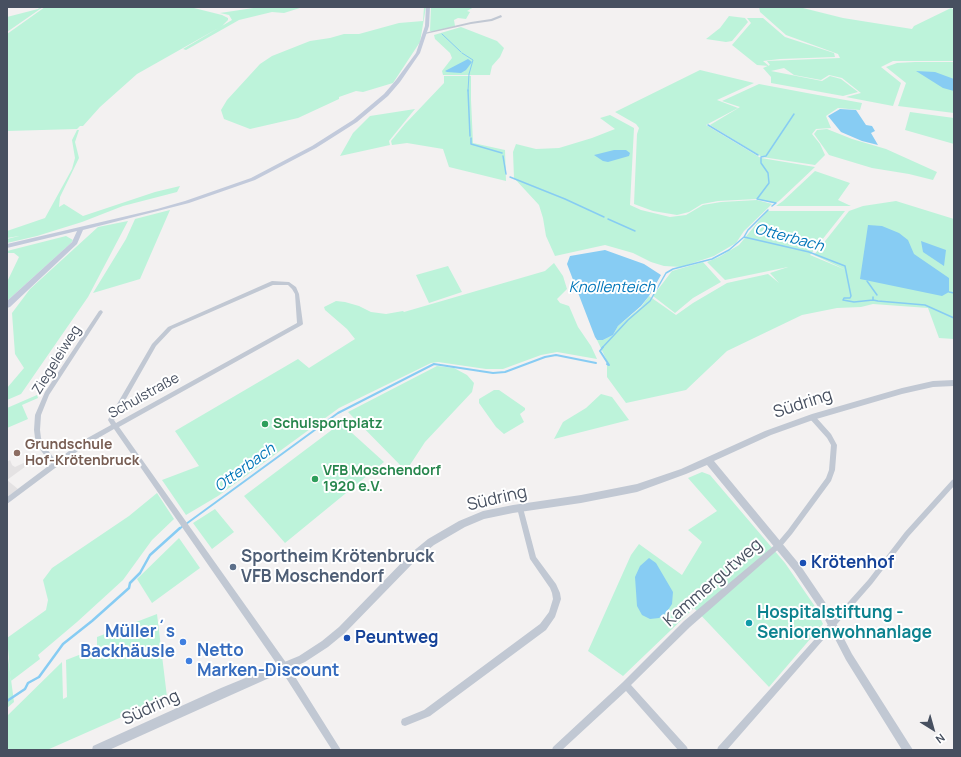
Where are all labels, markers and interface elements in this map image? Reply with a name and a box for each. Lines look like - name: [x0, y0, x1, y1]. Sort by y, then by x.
- water label: Otterbach: [753, 220, 825, 256]
- water label: Knollenteich: [569, 279, 655, 297]
- street label: Ziegeleiweg: [29, 322, 85, 398]
- street label: Schulstraße: [106, 370, 182, 422]
- street label: Südring: [771, 385, 835, 423]
- place label: Schulsportplatz: [273, 416, 382, 432]
- marker: Schulsportplatz: [260, 419, 270, 429]
- place label: Grundschule Hof-Krötenbruck: [25, 437, 139, 470]
- water label: Otterbach: [211, 440, 279, 496]
- marker: Grundschule Hof-Krötenbruck: [12, 448, 22, 458]
- place label: VFB Moschendorf 1920 e.V.: [323, 463, 441, 496]
- marker: VFB Moschendorf 1920 e.V.: [310, 474, 320, 484]
- street label: Südring: [465, 482, 529, 516]
- street label: Kammergutweg: [660, 535, 766, 631]
- place label: Sportheim Krötenbruck VFB Moschendorf: [241, 547, 434, 587]
- place label: Krötenhof: [811, 553, 894, 573]
- marker: Krötenhof: [798, 558, 808, 568]
- marker: Sportheim Krötenbruck VFB Moschendorf: [228, 562, 238, 572]
- place label: Hospitalstiftung - Seniorenwohnanlage: [757, 603, 932, 643]
- marker: Hospitalstiftung - Seniorenwohnanlage: [744, 618, 754, 628]
- place label: Müller´s Backhäusle: [80, 622, 175, 662]
- place label: Peuntweg: [355, 628, 439, 648]
- marker: Peuntweg: [342, 633, 352, 643]
- marker: Müller´s Backhäusle: [178, 637, 188, 647]
- place label: Netto Marken-Discount: [197, 641, 339, 681]
- marker: Netto Marken-Discount: [184, 656, 194, 666]
- street label: Südring: [119, 686, 183, 730]
- north arrow: [913, 709, 953, 749]
- text: N: [933, 731, 948, 747]

